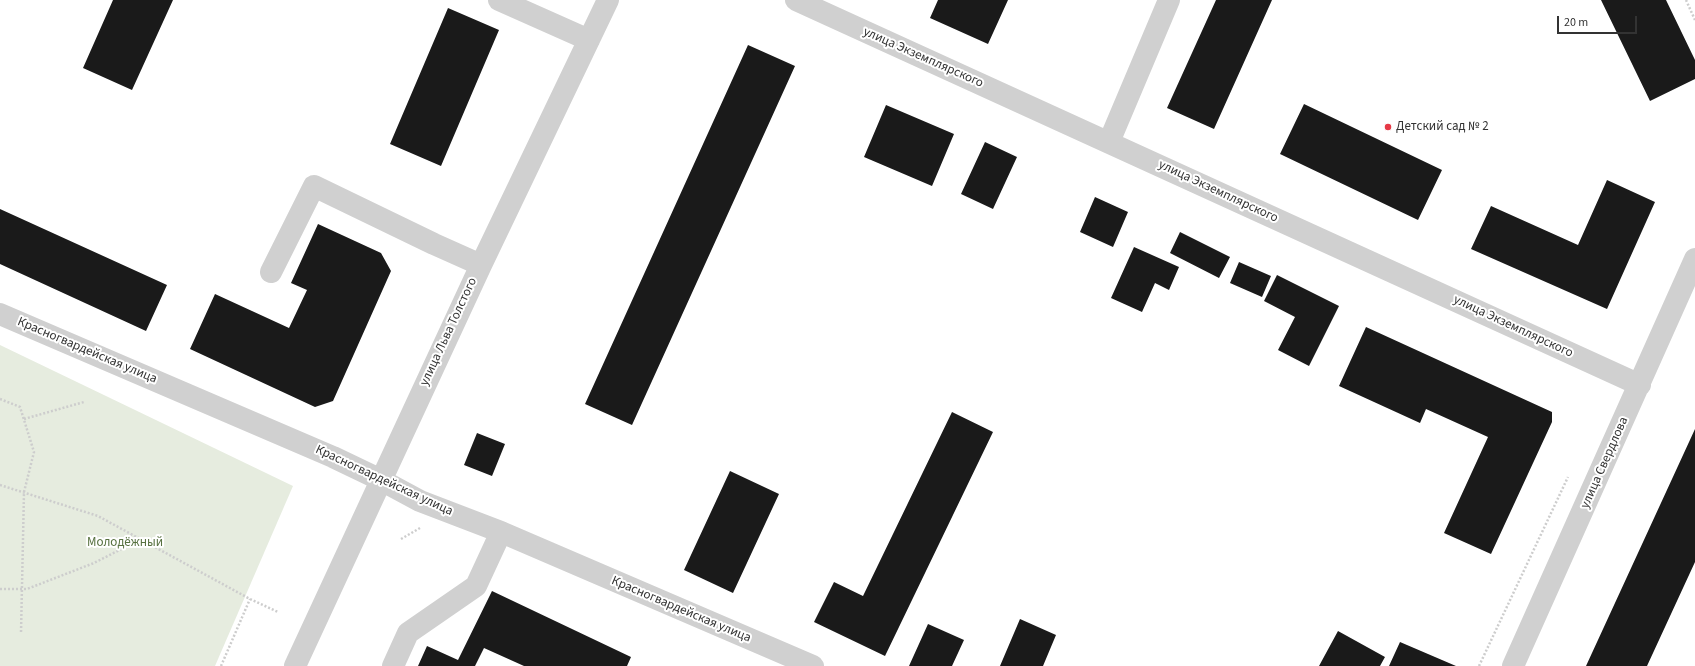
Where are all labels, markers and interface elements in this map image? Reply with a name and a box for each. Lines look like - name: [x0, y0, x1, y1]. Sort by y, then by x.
- scale bar: [1559, 8, 1639, 34]
- text: 20 m: [1564, 14, 1588, 31]
- street label: улица Экземплярского: [860, 24, 986, 92]
- place label: Детский сад № 2: [1396, 119, 1489, 135]
- marker: Детский сад № 2: [1383, 122, 1393, 132]
- street label: улица Экземплярского: [1156, 157, 1280, 227]
- street label: улица Льва Толстого: [417, 275, 481, 389]
- street label: улица Экземплярского: [1451, 292, 1575, 362]
- street label: Красногвардейская улица: [15, 315, 159, 387]
- street label: улица Свердлова: [1578, 415, 1632, 511]
- street label: Красногвардейская улица: [313, 442, 455, 520]
- park label: Молодёжный: [87, 535, 163, 551]
- street label: Красногвардейская улица: [609, 574, 753, 646]

